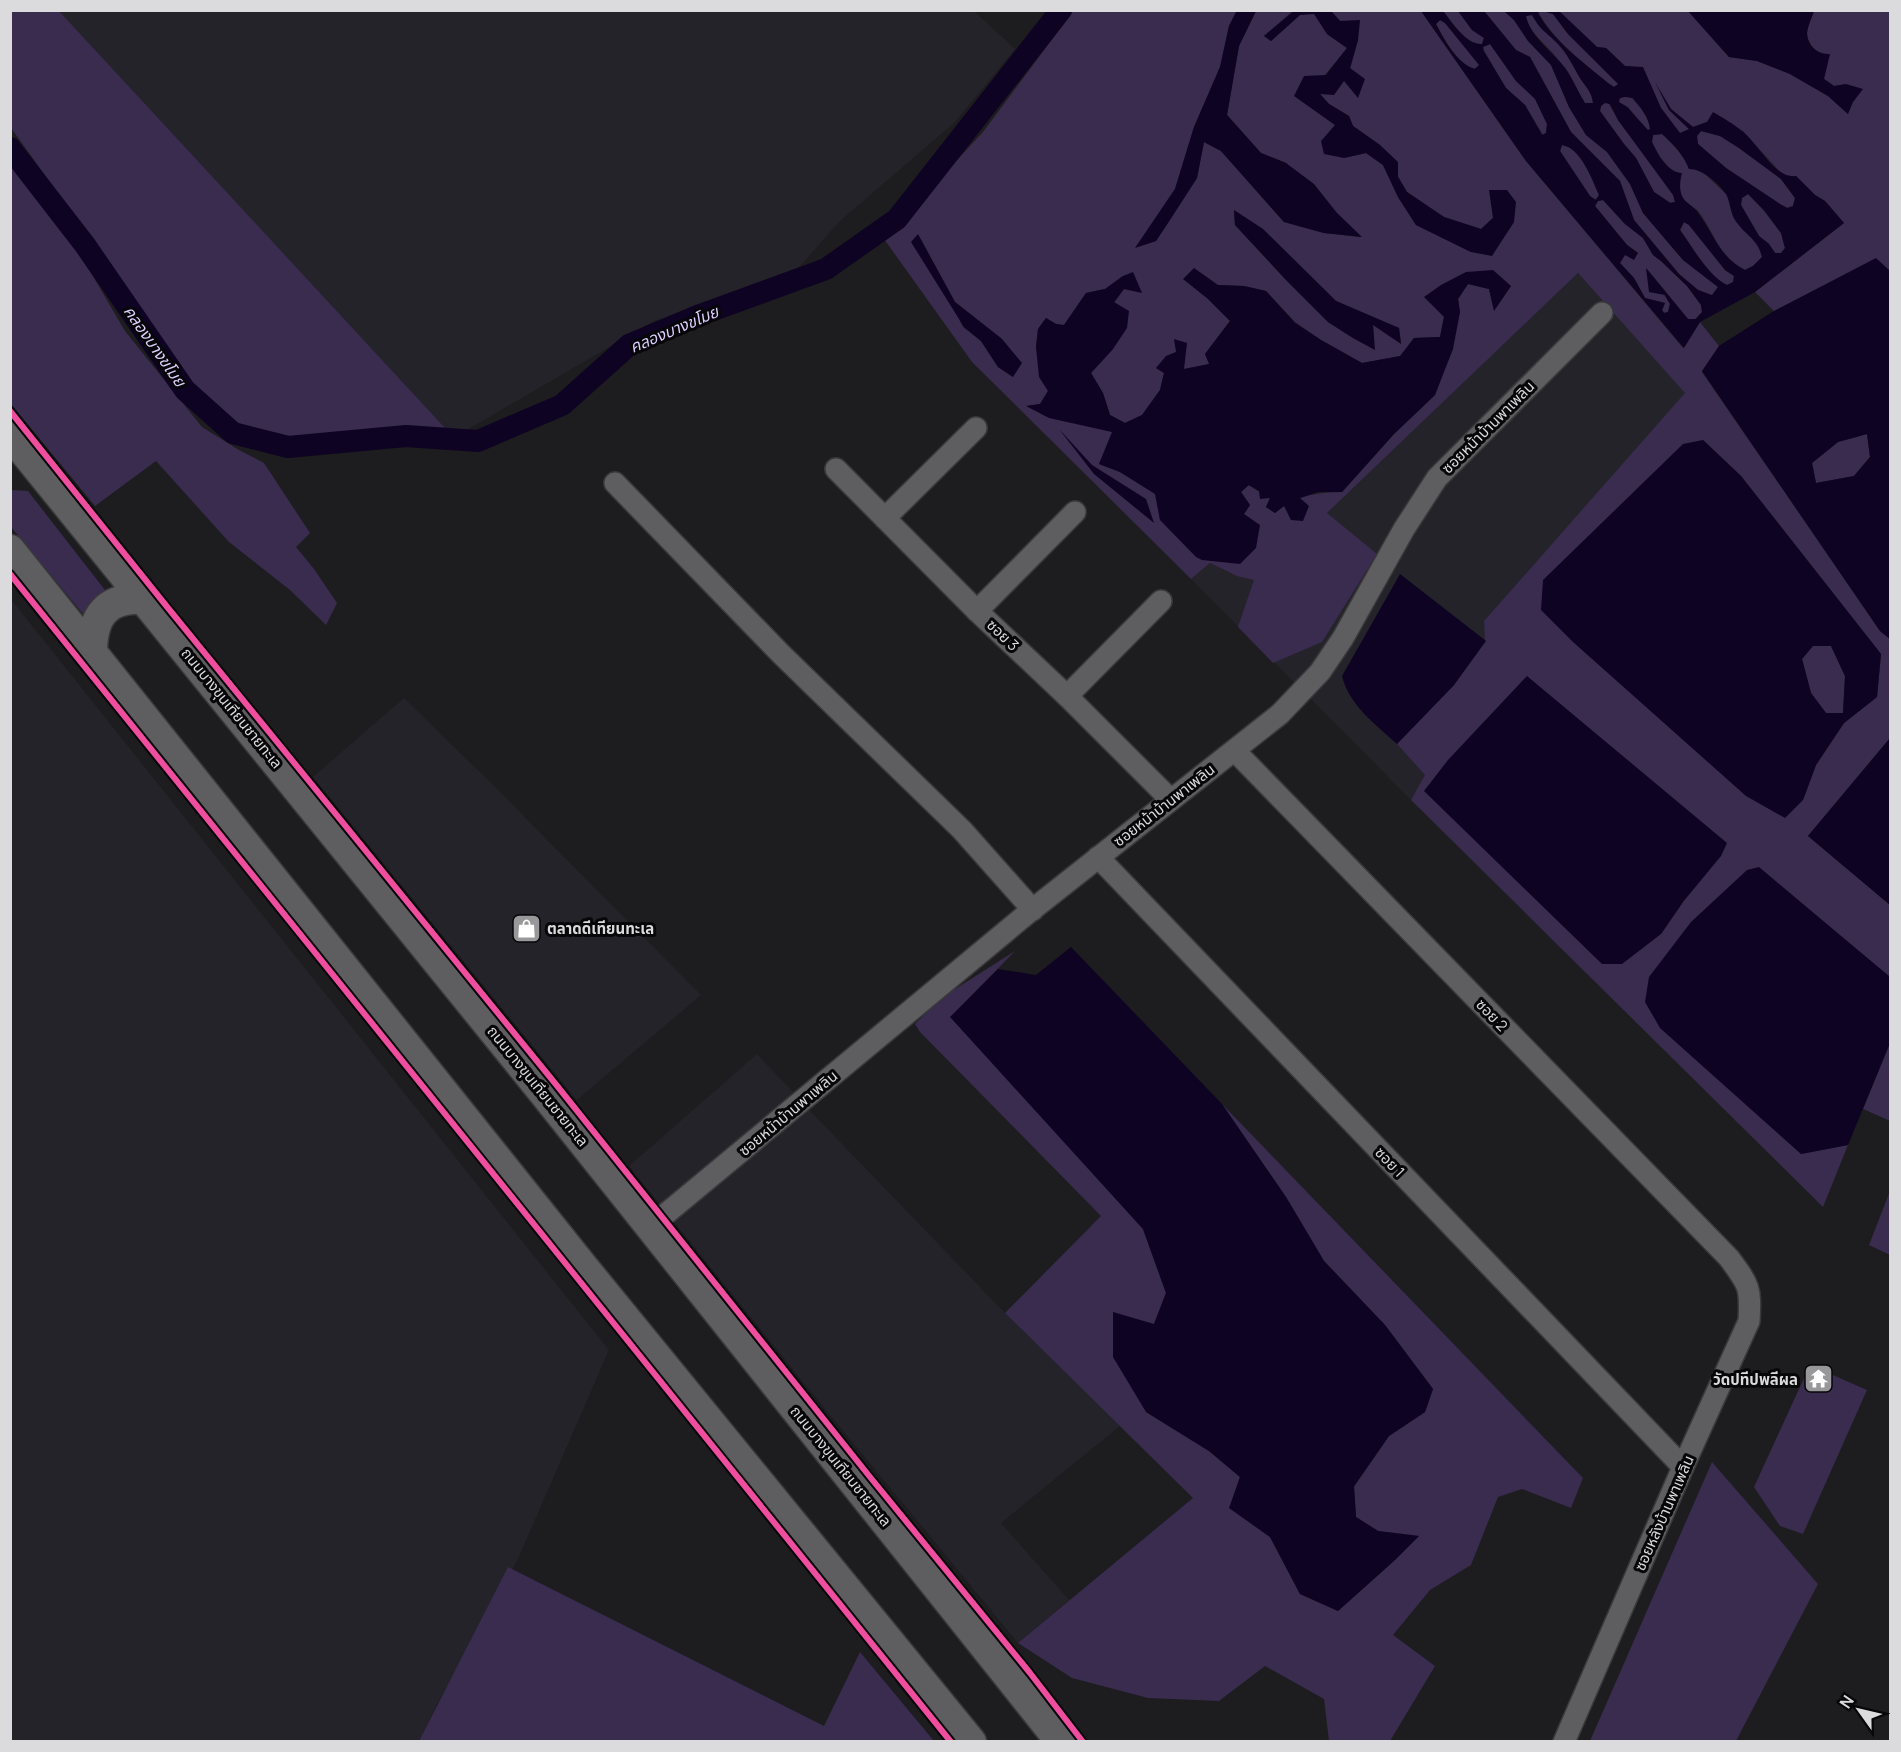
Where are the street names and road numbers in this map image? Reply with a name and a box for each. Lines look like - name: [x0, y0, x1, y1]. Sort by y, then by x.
- street label: ซอยหน้าบ้านพาเพลิน: [1437, 376, 1539, 478]
- street label: ซอย 3: [982, 615, 1024, 655]
- street label: ถนนบางขุนเทียนชายทะเล: [177, 643, 287, 773]
- street label: ซอยหน้าบ้านพาเพลิน: [1109, 759, 1219, 851]
- street label: ซอย 2: [1471, 994, 1513, 1036]
- street label: ถนนบางขุนเทียนชายทะเล: [483, 1021, 593, 1151]
- street label: ซอยหน้าบ้านพาเพลิน: [734, 1065, 842, 1161]
- street label: ซอย 1: [1370, 1142, 1410, 1182]
- street label: ถนนบางขุนเทียนชายทะเล: [786, 1401, 896, 1531]
- street label: ซอยหลังบ้านพาเพลิน: [1629, 1452, 1699, 1574]

